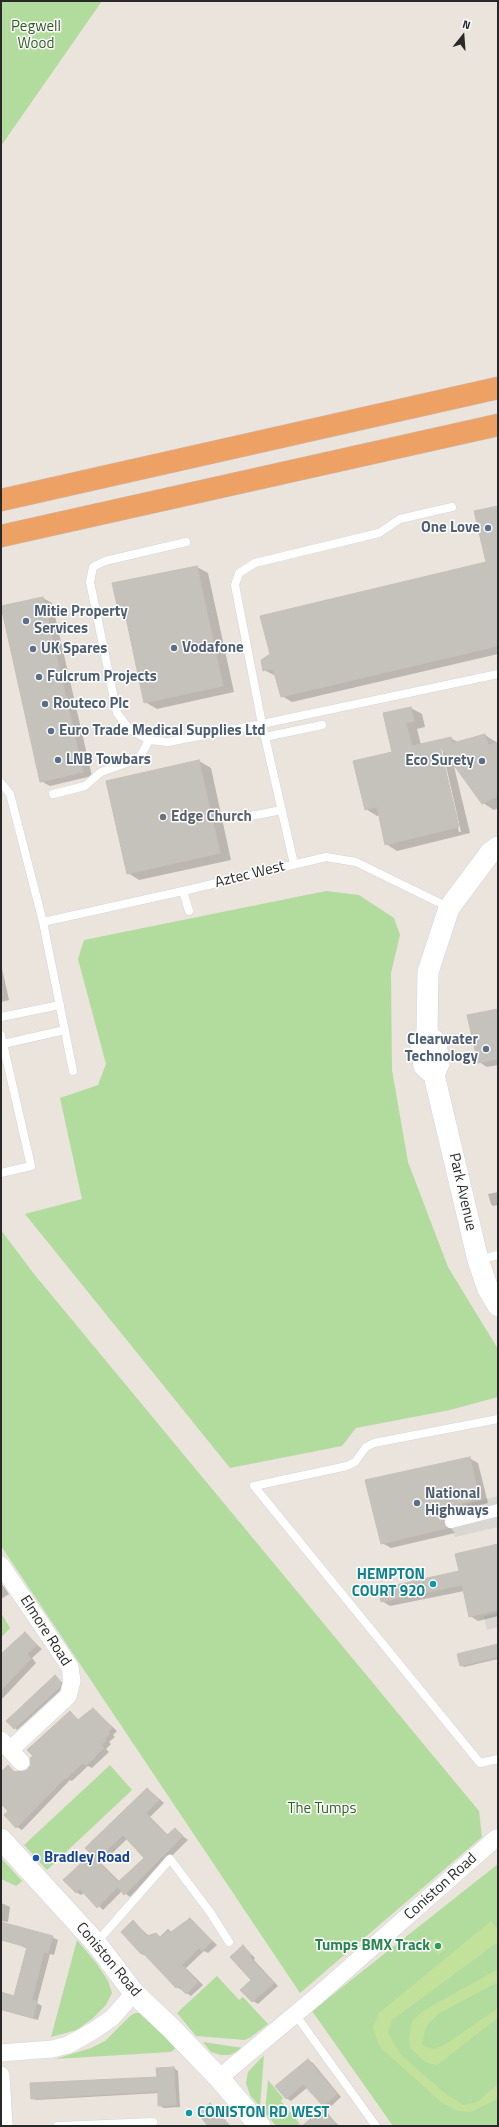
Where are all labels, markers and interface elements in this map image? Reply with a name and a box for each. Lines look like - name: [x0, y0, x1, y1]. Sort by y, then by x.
- north arrow: [443, 16, 483, 56]
- text: N: [461, 16, 472, 33]
- park label: Pegwell Wood: [11, 18, 61, 53]
- place label: One Love: [421, 519, 480, 537]
- marker: One Love: [483, 523, 493, 533]
- place label: Mitie Property Services: [34, 603, 128, 638]
- marker: Mitie Property Services: [21, 616, 31, 626]
- place label: Vodafone: [182, 639, 244, 657]
- place label: UK Spares: [41, 640, 107, 658]
- marker: Vodafone: [169, 643, 179, 653]
- marker: UK Spares: [28, 644, 38, 654]
- place label: Fulcrum Projects: [47, 668, 157, 686]
- marker: Fulcrum Projects: [34, 672, 44, 682]
- place label: Routeco Plc: [53, 695, 129, 713]
- marker: Routeco Plc: [40, 699, 50, 709]
- place label: Euro Trade Medical Supplies Ltd: [59, 722, 266, 740]
- marker: Euro Trade Medical Supplies Ltd: [46, 726, 56, 736]
- place label: LNB Towbars: [66, 751, 151, 769]
- place label: Eco Surety: [405, 752, 474, 770]
- marker: LNB Towbars: [53, 755, 63, 765]
- marker: Eco Surety: [477, 756, 487, 766]
- place label: Edge Church: [171, 808, 252, 826]
- marker: Edge Church: [158, 812, 168, 822]
- street label: Aztec West: [213, 858, 287, 892]
- place label: Clearwater Technology: [405, 1031, 478, 1066]
- marker: Clearwater Technology: [481, 1044, 491, 1054]
- street label: Park Avenue: [444, 1152, 480, 1232]
- place label: National Highways: [425, 1485, 489, 1520]
- marker: National Highways: [412, 1498, 422, 1508]
- place label: HEMPTON COURT 920: [352, 1566, 425, 1601]
- marker: HEMPTON COURT 920: [428, 1579, 438, 1589]
- street label: Elmore Road: [16, 1592, 74, 1670]
- park label: The Tumps: [288, 1800, 356, 1818]
- place label: Bradley Road: [44, 1849, 130, 1867]
- street label: Coniston Road: [401, 1850, 481, 1924]
- marker: Bradley Road: [31, 1853, 41, 1863]
- street label: Coniston Road: [72, 1919, 144, 2001]
- place label: Tumps BMX Track: [315, 1937, 430, 1955]
- marker: Tumps BMX Track: [433, 1941, 443, 1951]
- place label: CONISTON RD WEST: [197, 2104, 329, 2122]
- marker: CONISTON RD WEST: [184, 2108, 194, 2118]

